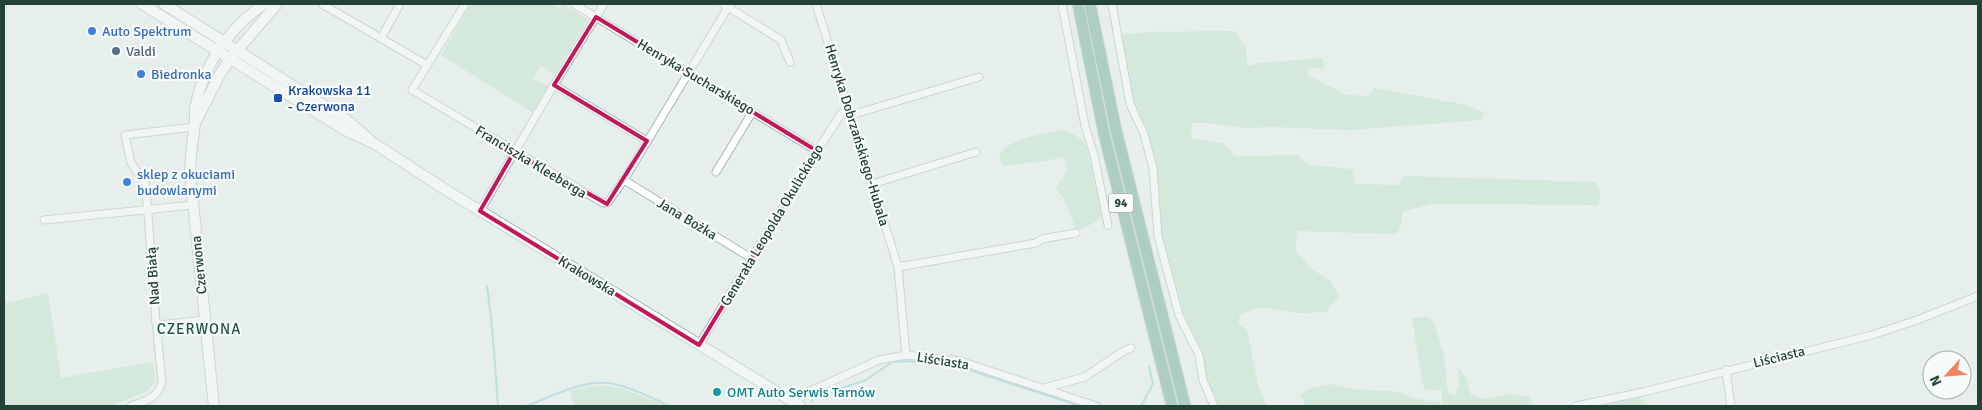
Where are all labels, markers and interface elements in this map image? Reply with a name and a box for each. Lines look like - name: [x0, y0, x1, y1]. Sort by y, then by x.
- place label: Auto Spektrum: [102, 23, 191, 40]
- marker: Auto Spektrum: [86, 25, 98, 37]
- street label: Henryka Sucharskiego: [634, 35, 758, 119]
- street label: Henryka Dobrzańskiego-Hubala: [821, 42, 893, 228]
- place label: Valdi: [126, 43, 156, 60]
- marker: Valdi: [110, 45, 122, 57]
- place label: Biedronka: [151, 66, 212, 83]
- marker: Biedronka: [135, 68, 147, 80]
- place label: Krakowska 11 - Czerwona: [288, 82, 371, 115]
- marker: Krakowska 11 - Czerwona: [272, 92, 284, 104]
- street label: Franciszka Kleeberga: [472, 122, 590, 202]
- street label: Generała Leopolda Okulickiego: [717, 141, 827, 309]
- place label: sklep z okuciami budowlanymi: [137, 166, 235, 199]
- marker: sklep z okuciami budowlanymi: [121, 176, 133, 188]
- road number: 94: [1108, 194, 1134, 212]
- street label: Jana Bożka: [654, 195, 720, 243]
- street label: Czerwona: [187, 235, 211, 295]
- street label: Nad Białą: [142, 246, 164, 306]
- street label: Krakowska: [555, 252, 619, 300]
- district label: CZERWONA: [157, 320, 241, 338]
- street label: Liściasta: [1751, 342, 1807, 372]
- street label: Liściasta: [916, 348, 970, 374]
- north arrow: [1922, 350, 1972, 400]
- text: N: [1926, 372, 1946, 389]
- place label: OMT Auto Serwis Tarnów: [727, 384, 875, 401]
- marker: OMT Auto Serwis Tarnów: [711, 386, 723, 398]

